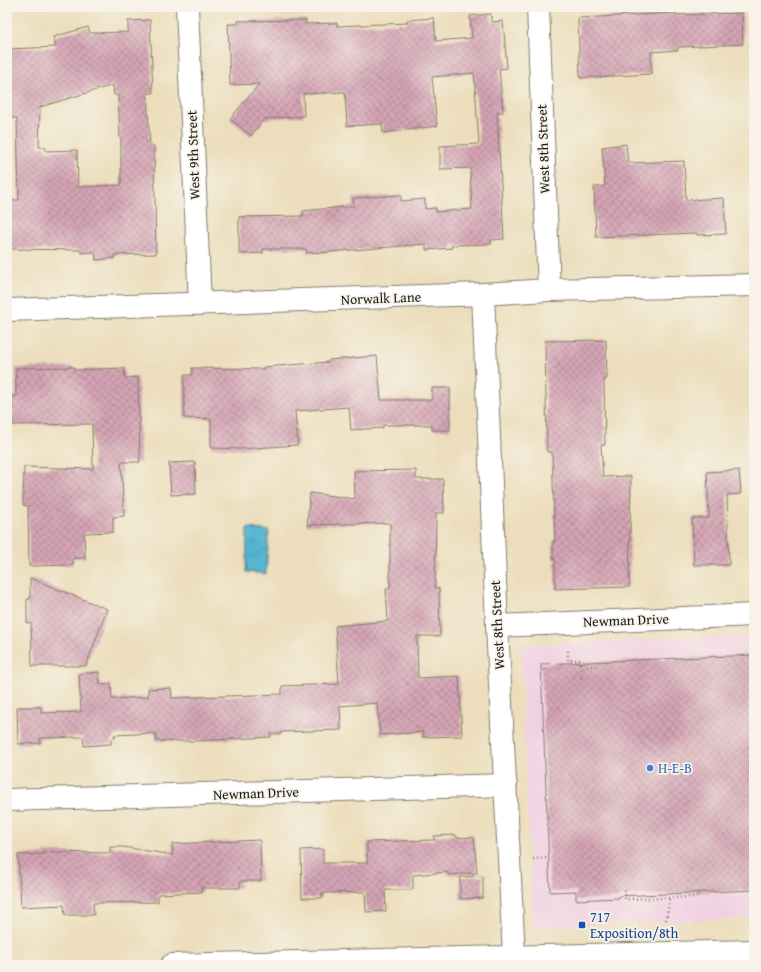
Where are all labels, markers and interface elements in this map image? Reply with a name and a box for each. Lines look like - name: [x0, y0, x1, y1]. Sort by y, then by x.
- street label: West 8th Street: [531, 104, 555, 194]
- street label: West 9th Street: [181, 110, 205, 200]
- street label: Norwalk Lane: [340, 287, 422, 309]
- street label: West 8th Street: [485, 580, 509, 670]
- street label: Newman Drive: [583, 608, 670, 631]
- place label: H-E-B: [658, 758, 692, 778]
- marker: H-E-B: [645, 763, 655, 773]
- street label: Newman Drive: [213, 781, 300, 804]
- place label: 717 Exposition/8th: [590, 907, 679, 943]
- marker: 717 Exposition/8th: [577, 920, 587, 930]

